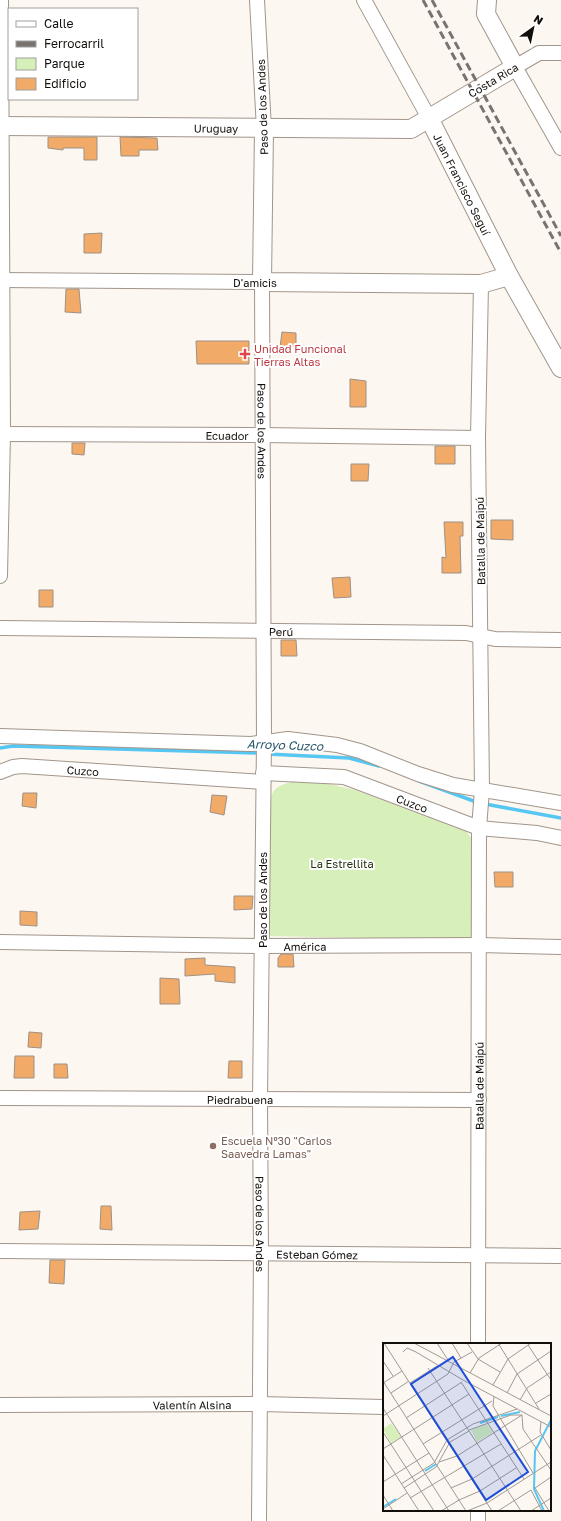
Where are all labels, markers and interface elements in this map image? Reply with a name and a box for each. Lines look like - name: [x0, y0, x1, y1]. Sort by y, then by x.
- legend: [8, 8, 138, 100]
- north arrow: [513, 8, 553, 48]
- text: N: [532, 11, 546, 27]
- text: Calle: [44, 16, 74, 31]
- text: Ferrocarril: [44, 36, 104, 51]
- text: Parque: [44, 56, 85, 71]
- street label: Paso de los Andes: [254, 59, 270, 155]
- street label: Costa Rica: [466, 60, 520, 100]
- text: Edificio: [44, 76, 86, 91]
- street label: Uruguay: [194, 121, 238, 134]
- street label: Juan Francisco Seguí: [431, 131, 494, 238]
- street label: D'amicis: [233, 276, 277, 289]
- place label: Unidad Funcional Tierras Altas: [254, 342, 347, 368]
- marker: Unidad Funcional Tierras Altas: [239, 348, 251, 360]
- street label: Paso de los Andes: [256, 383, 269, 479]
- street label: Ecuador: [205, 428, 249, 441]
- street label: Batalla de Maipú: [473, 497, 487, 585]
- street label: Perú: [269, 624, 293, 638]
- water label: Arroyo Cuzco: [247, 736, 324, 754]
- street label: Cuzco: [66, 762, 100, 778]
- street label: Cuzco: [395, 791, 430, 815]
- street label: Paso de los Andes: [256, 852, 269, 948]
- park label: La Estrellita: [310, 857, 374, 870]
- street label: América: [283, 939, 326, 952]
- street label: Batalla de Maipú: [472, 1042, 485, 1130]
- street label: Piedrabuena: [207, 1092, 273, 1106]
- place label: Escuela Nº30 "Carlos Saavedra Lamas": [221, 1134, 332, 1160]
- marker: Escuela Nº30 "Carlos Saavedra Lamas": [208, 1141, 218, 1151]
- street label: Paso de los Andes: [254, 1176, 268, 1272]
- street label: Esteban Gómez: [276, 1247, 358, 1261]
- inset map: [383, 1343, 551, 1511]
- street label: Valentín Alsina: [153, 1398, 231, 1411]

